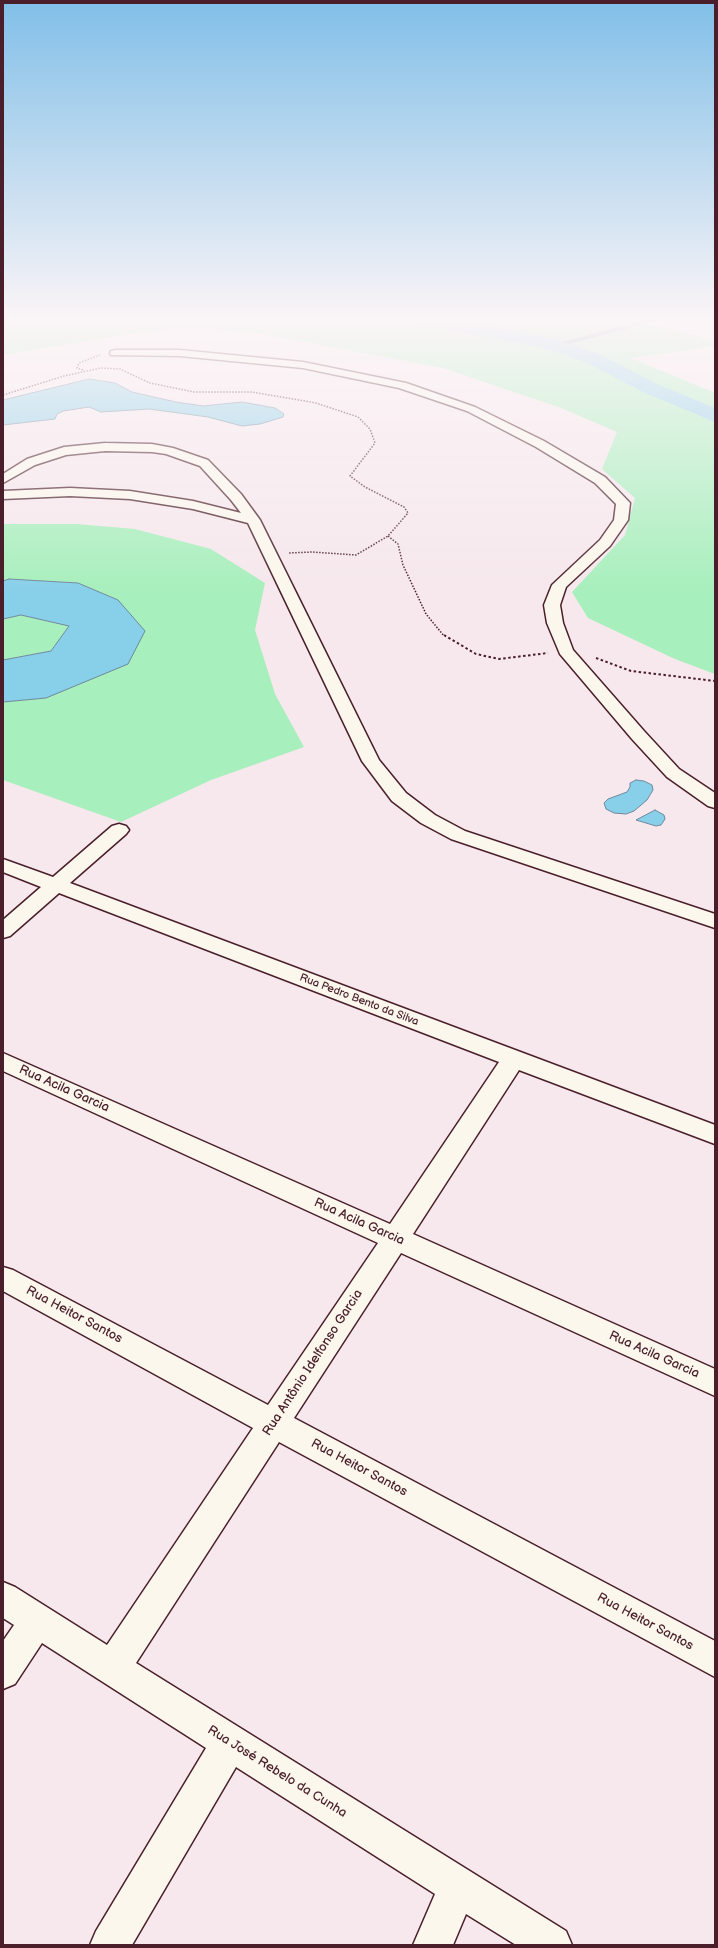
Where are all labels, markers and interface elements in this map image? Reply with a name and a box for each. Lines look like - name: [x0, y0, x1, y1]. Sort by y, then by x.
- street label: Rua Pedro Bento da Silva: [298, 971, 420, 1029]
- street label: Rua Acila Garcia: [16, 1062, 112, 1116]
- street label: Rua Acila Garcia: [311, 1195, 407, 1249]
- street label: Rua Heitor Santos: [23, 1283, 125, 1347]
- street label: Rua Antônio Idelfonso Garcia: [260, 1287, 366, 1439]
- street label: Rua Acila Garcia: [606, 1328, 702, 1382]
- street label: Rua Heitor Santos: [308, 1436, 410, 1500]
- street label: Rua Heitor Santos: [594, 1590, 696, 1654]
- street label: Rua José Rebelo da Cunha: [204, 1723, 350, 1821]

